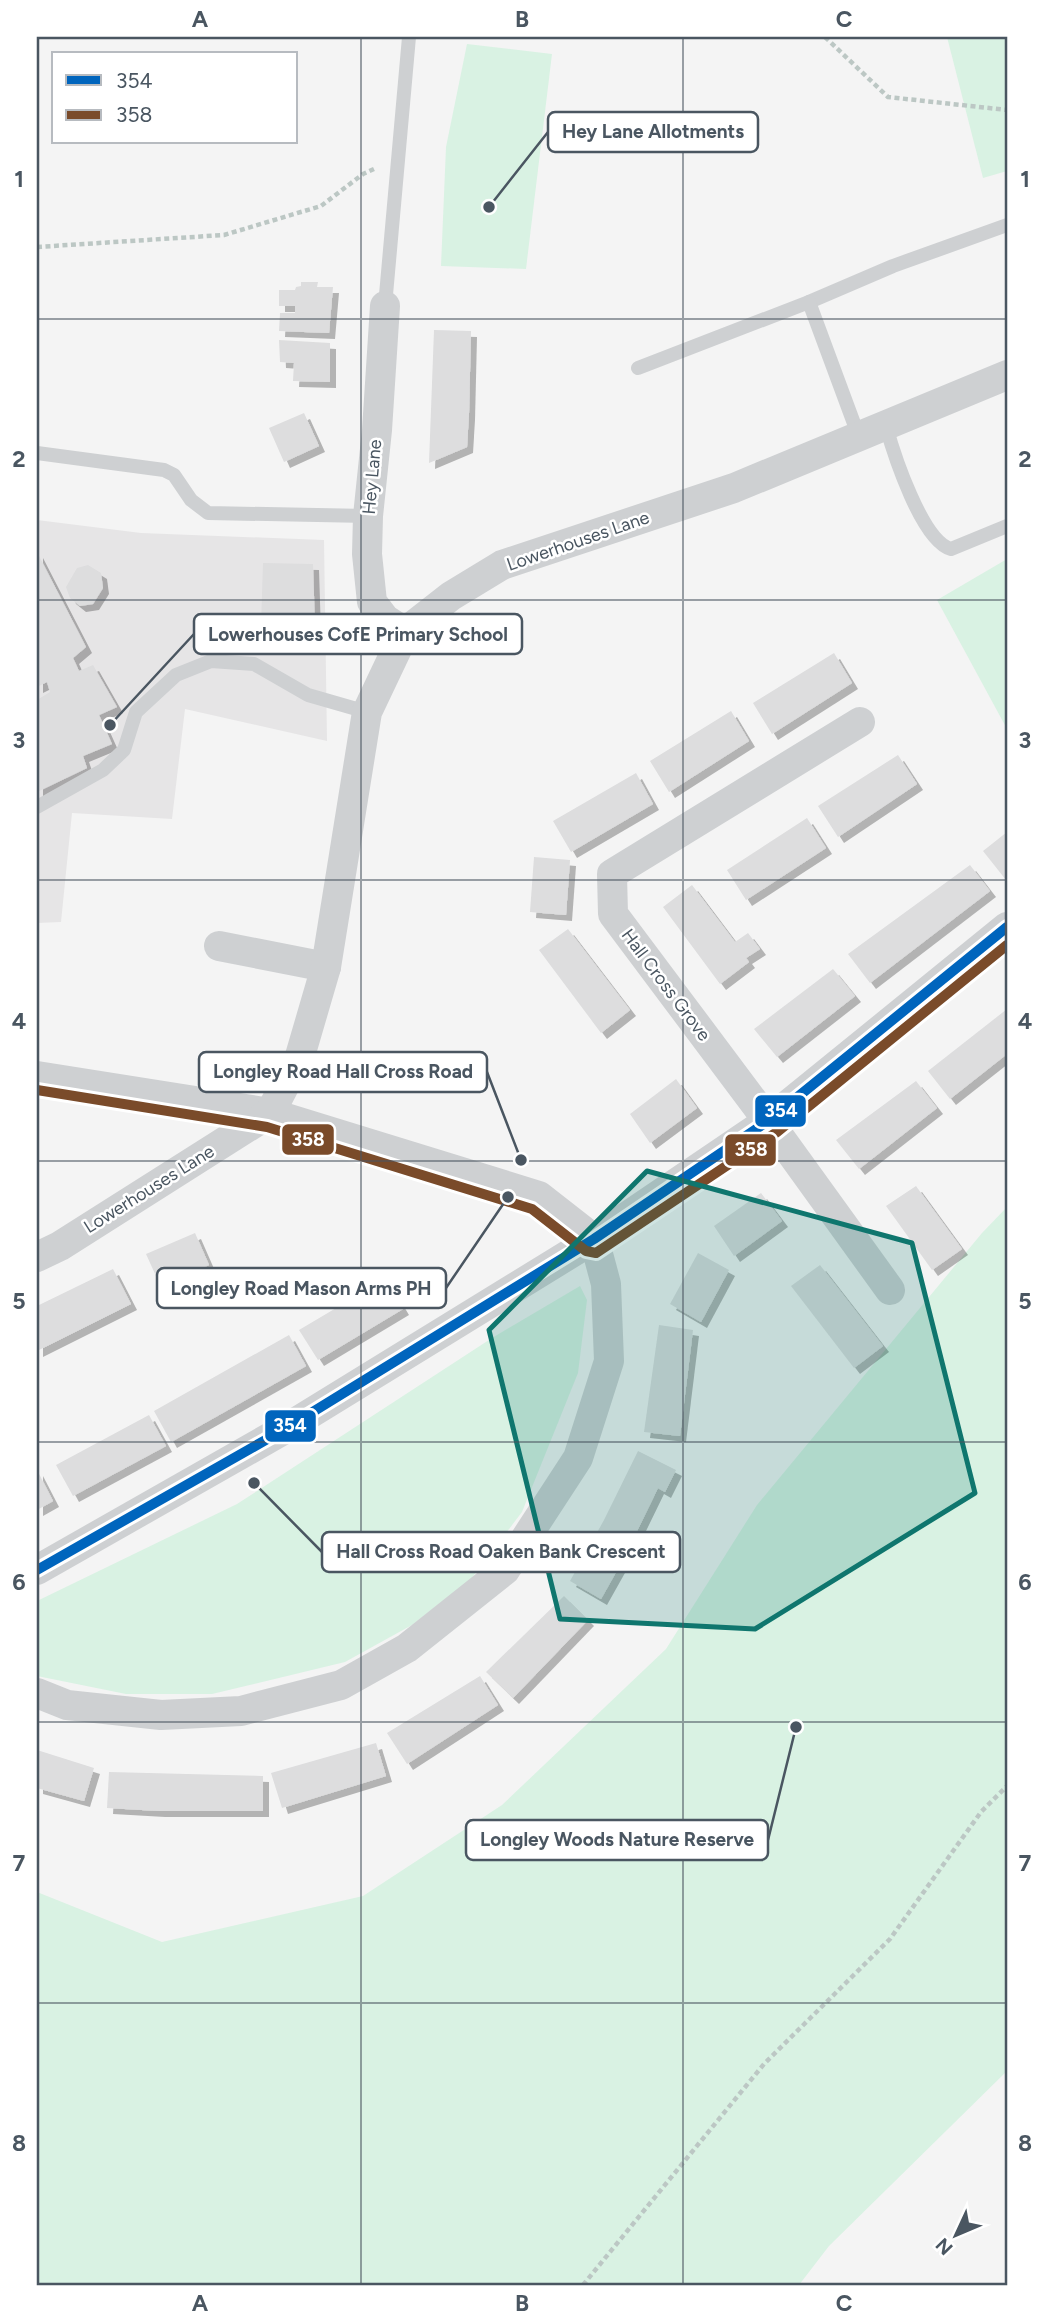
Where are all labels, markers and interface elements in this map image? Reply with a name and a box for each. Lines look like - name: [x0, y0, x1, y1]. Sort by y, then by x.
- text: A: [192, 5, 209, 33]
- text: B: [515, 5, 529, 33]
- text: C: [836, 5, 853, 33]
- legend: [52, 52, 298, 144]
- text: 354: [116, 68, 153, 93]
- text: 358: [116, 102, 152, 127]
- callout: Hey Lane Allotments: [548, 112, 758, 152]
- text: Hey Lane Allotments: [562, 120, 744, 143]
- text: 1: [14, 165, 24, 193]
- text: 1: [1020, 165, 1030, 193]
- street label: Hey Lane: [358, 438, 386, 516]
- text: 2: [12, 445, 26, 473]
- text: 2: [1018, 445, 1032, 473]
- street label: Lowerhouses Lane: [504, 506, 652, 576]
- callout: Lowerhouses CofE Primary School: [194, 614, 522, 654]
- text: Lowerhouses CofE Primary School: [208, 623, 508, 646]
- text: 3: [13, 726, 25, 754]
- text: 3: [1019, 726, 1031, 754]
- street label: Hall Cross Grove: [617, 925, 715, 1046]
- text: 4: [12, 1007, 26, 1035]
- text: 4: [1018, 1007, 1032, 1035]
- callout: Longley Road Hall Cross Road: [199, 1052, 487, 1092]
- text: Longley Road Hall Cross Road: [213, 1060, 473, 1083]
- line badge: 354: [754, 1094, 807, 1128]
- text: 354: [764, 1099, 798, 1122]
- line badge: 358: [281, 1123, 335, 1156]
- text: 358: [291, 1128, 325, 1151]
- line badge: 358: [724, 1133, 777, 1167]
- text: 358: [734, 1138, 768, 1161]
- street label: Lowerhouses Lane: [80, 1140, 218, 1238]
- callout: Longley Road Mason Arms PH: [157, 1268, 446, 1308]
- text: Longley Road Mason Arms PH: [171, 1277, 432, 1300]
- text: 5: [12, 1287, 26, 1315]
- text: 5: [1018, 1287, 1032, 1315]
- line badge: 354: [264, 1409, 317, 1443]
- text: 354: [273, 1414, 307, 1437]
- callout: Hall Cross Road Oaken Bank Crescent: [322, 1532, 680, 1572]
- text: Hall Cross Road Oaken Bank Crescent: [336, 1540, 666, 1563]
- text: 6: [12, 1568, 26, 1596]
- text: 6: [1018, 1568, 1032, 1596]
- callout: Longley Woods Nature Reserve: [466, 1820, 768, 1860]
- text: Longley Woods Nature Reserve: [480, 1828, 754, 1851]
- text: 7: [13, 1849, 26, 1877]
- text: 7: [1019, 1849, 1032, 1877]
- text: 8: [12, 2129, 26, 2157]
- text: 8: [1018, 2129, 1032, 2157]
- north arrow: [922, 2200, 992, 2270]
- text: N: [931, 2233, 958, 2260]
- text: A: [192, 2289, 209, 2317]
- text: B: [515, 2289, 529, 2317]
- text: C: [836, 2289, 853, 2317]

